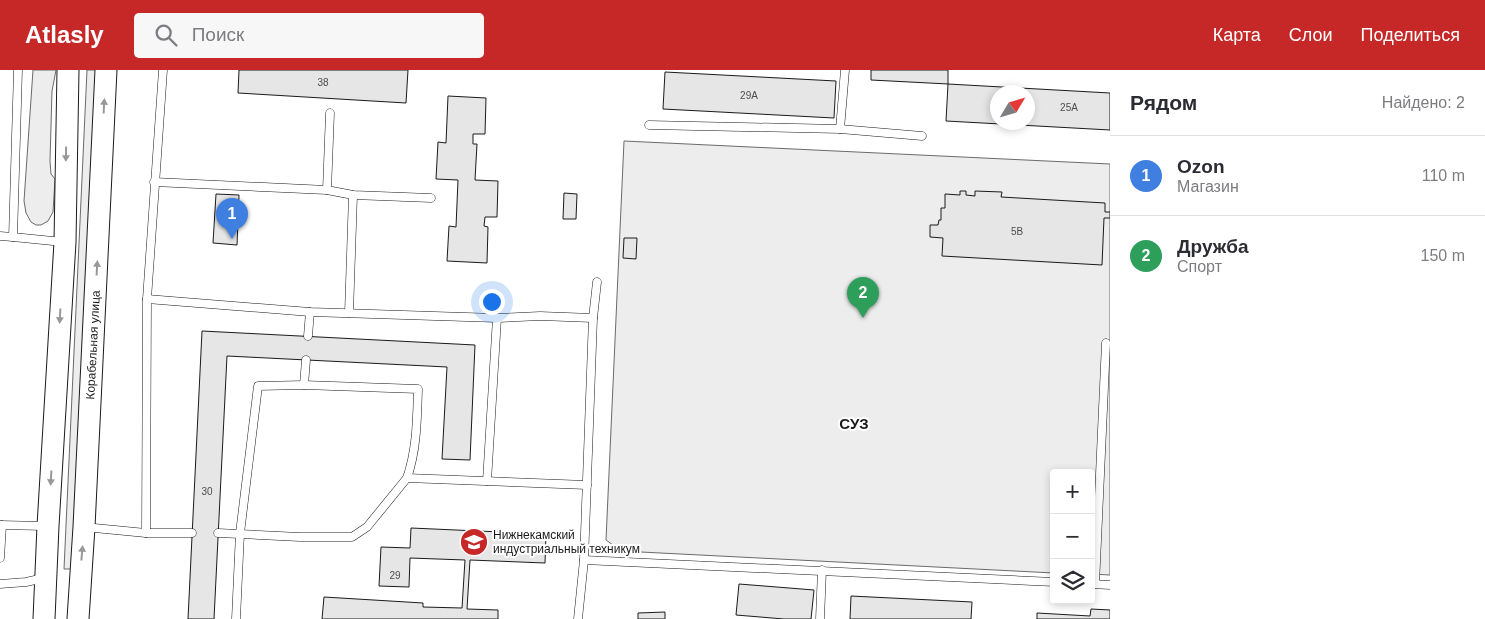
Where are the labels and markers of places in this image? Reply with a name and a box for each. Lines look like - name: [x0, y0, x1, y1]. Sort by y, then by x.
- pin: 1: [216, 198, 248, 239]
- pin: 2: [847, 277, 879, 318]
- school or university icon: Нижнекамский индустриальный техникум: [459, 527, 489, 557]
- place label: Нижнекамский индустриальный техникум: [493, 528, 640, 556]

